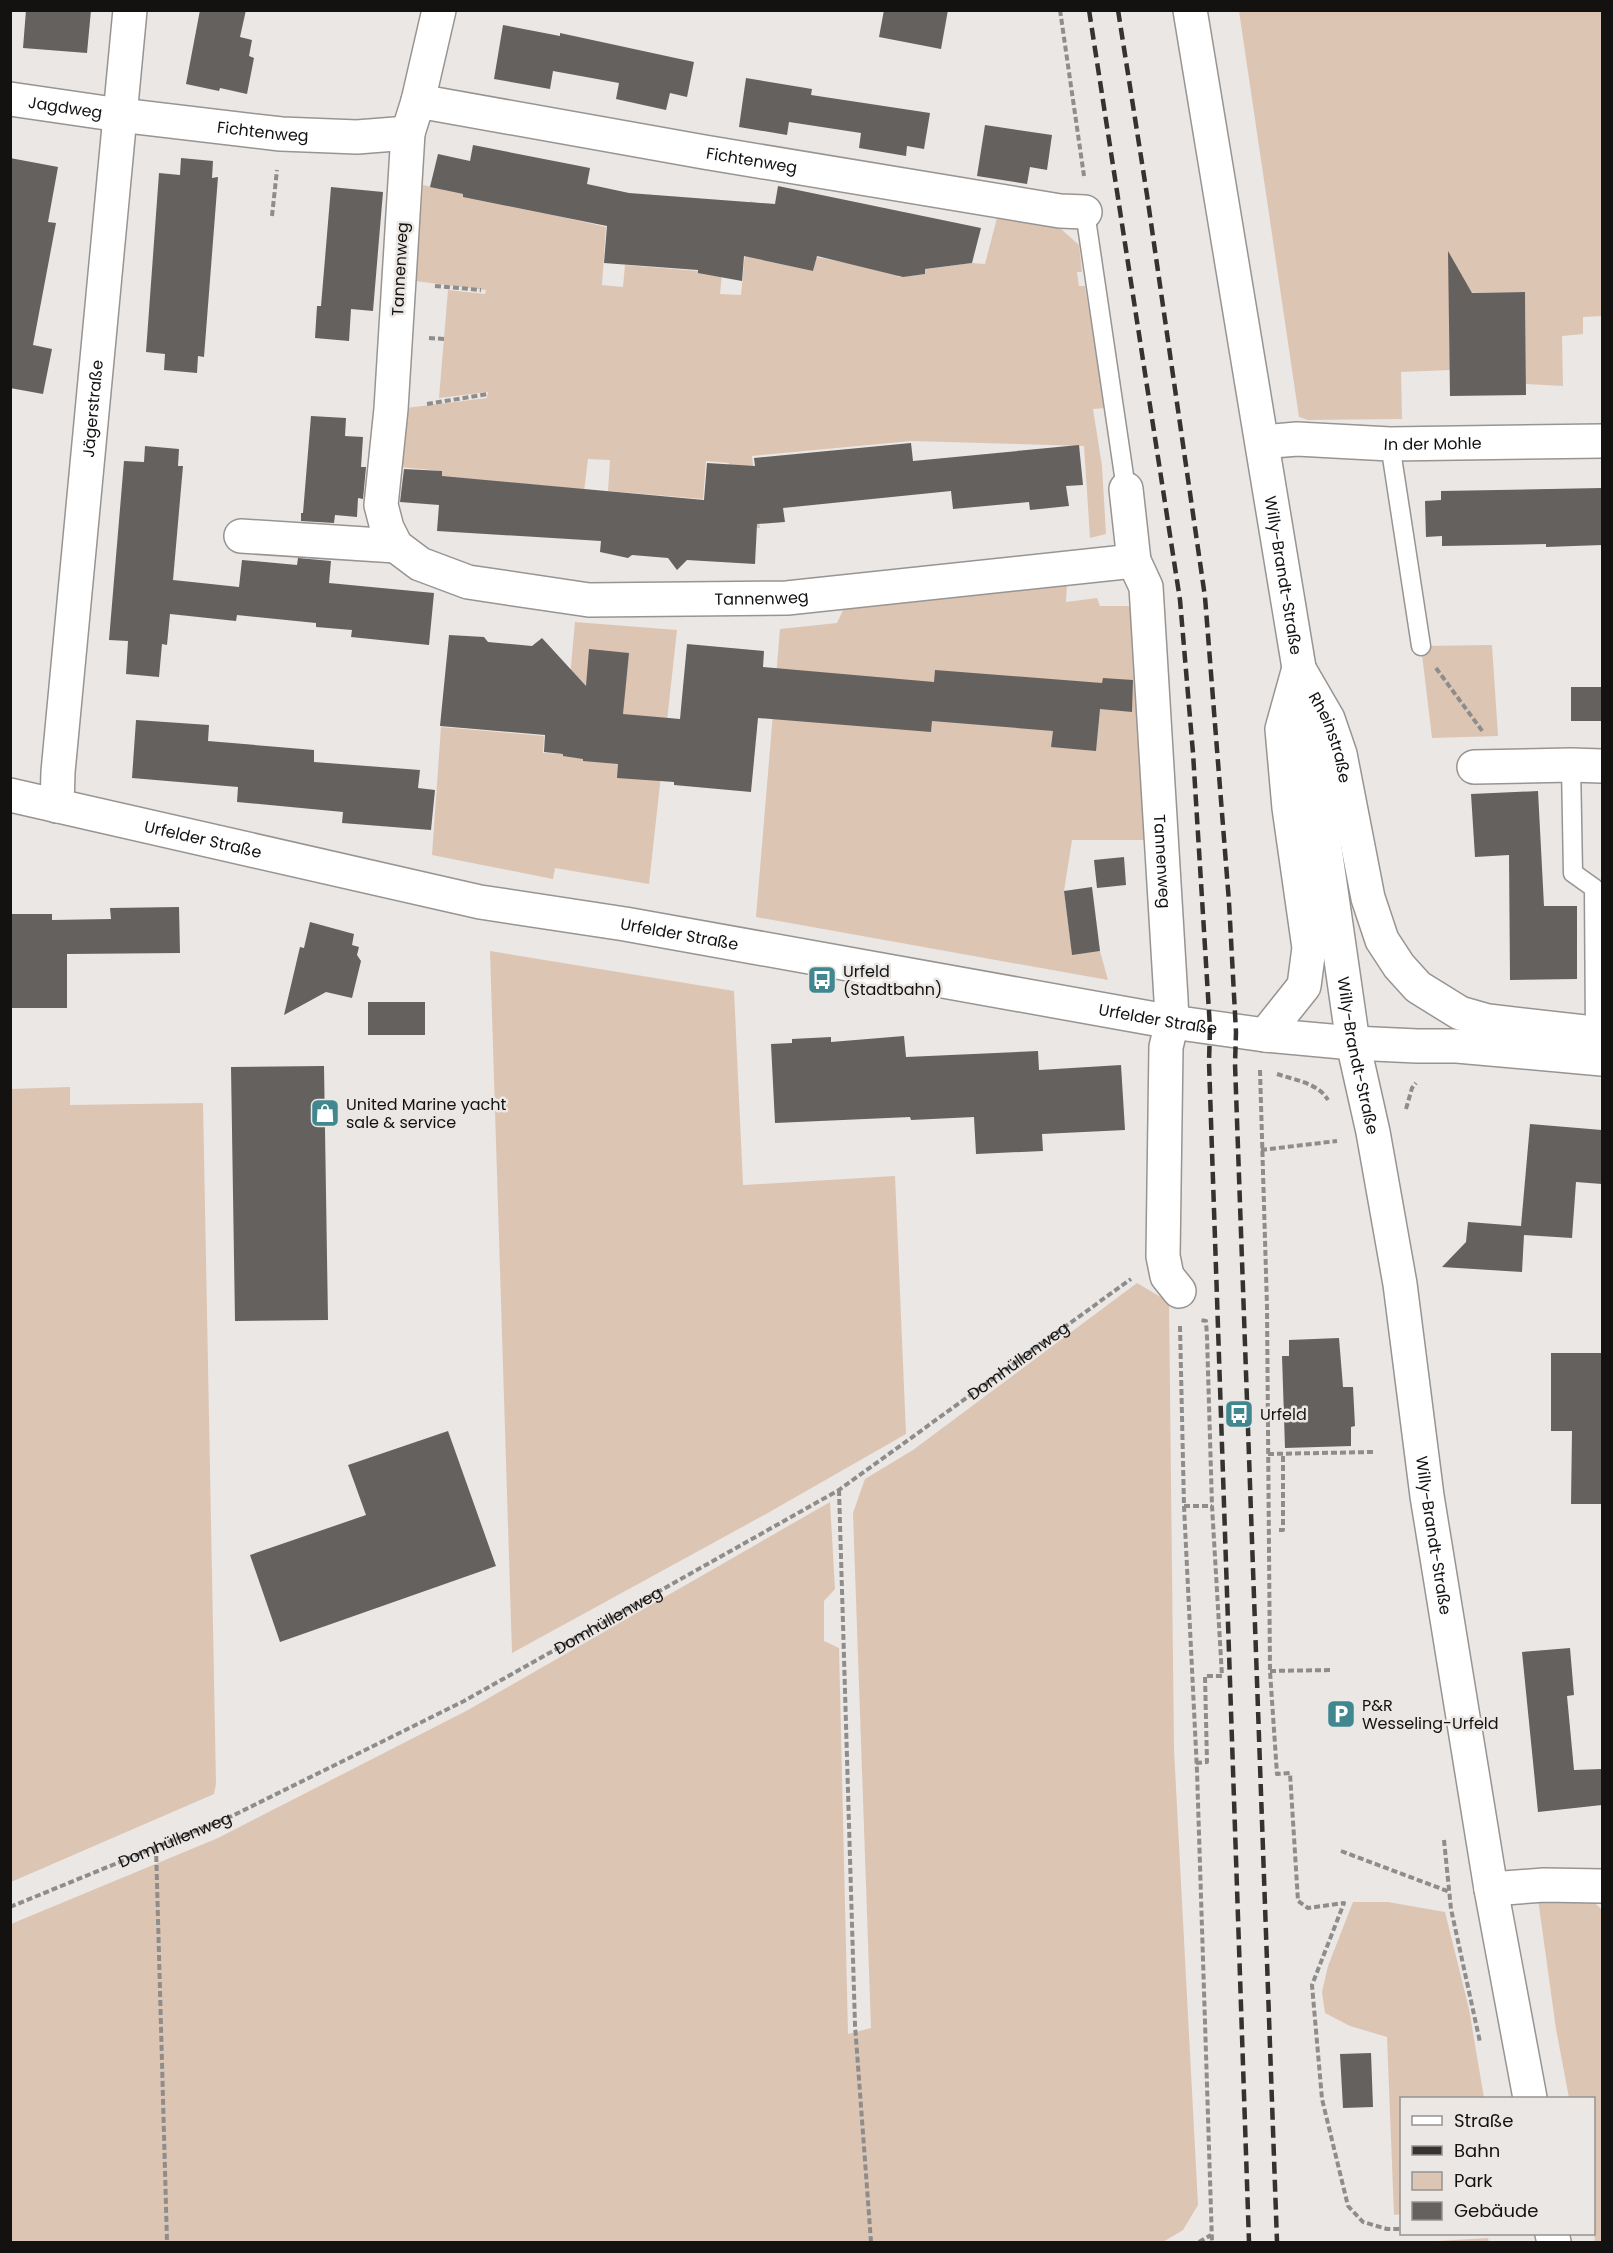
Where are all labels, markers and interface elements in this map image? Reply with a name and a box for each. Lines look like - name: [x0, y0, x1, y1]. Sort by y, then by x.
- street label: Jagdweg: [27, 90, 104, 124]
- street label: Fichtenweg: [216, 115, 309, 147]
- street label: Fichtenweg: [705, 141, 799, 179]
- street label: Tannenweg: [386, 221, 414, 317]
- street label: Jägerstraße: [76, 359, 108, 458]
- street label: In der Mohle: [1383, 431, 1482, 456]
- street label: Willy-Brandt-Straße: [1259, 494, 1308, 656]
- street label: Tannenweg: [714, 584, 810, 610]
- street label: Rheinstraße: [1303, 687, 1357, 785]
- street label: Urfelder Straße: [142, 814, 264, 863]
- street label: Tannenweg: [1148, 814, 1177, 909]
- street label: Urfelder Straße: [618, 912, 740, 956]
- place label: Urfeld (Stadtbahn): [843, 960, 942, 1001]
- bus stop icon: Urfeld (Stadtbahn): [806, 964, 838, 996]
- street label: Willy-Brandt-Straße: [1332, 975, 1385, 1137]
- street label: Urfelder Straße: [1097, 998, 1219, 1040]
- place label: United Marine yacht sale & service: [346, 1093, 507, 1134]
- shop icon: United Marine yacht sale & service: [309, 1097, 341, 1129]
- street label: Domhüllenweg: [962, 1316, 1074, 1405]
- bus stop icon: Urfeld: [1223, 1398, 1255, 1430]
- place label: Urfeld: [1260, 1403, 1307, 1426]
- street label: Willy-Brandt-Straße: [1410, 1454, 1458, 1616]
- street label: Domhüllenweg: [550, 1580, 666, 1660]
- place label: P&R Wesseling-Urfeld: [1362, 1694, 1499, 1735]
- parking icon: P&R Wesseling-Urfeld: [1325, 1698, 1357, 1730]
- street label: Domhüllenweg: [115, 1806, 235, 1873]
- legend: [1400, 2097, 1595, 2235]
- text: Straße: [1454, 2108, 1513, 2133]
- text: Bahn: [1454, 2138, 1500, 2163]
- text: Park: [1454, 2168, 1493, 2193]
- text: Gebäude: [1454, 2198, 1538, 2223]

